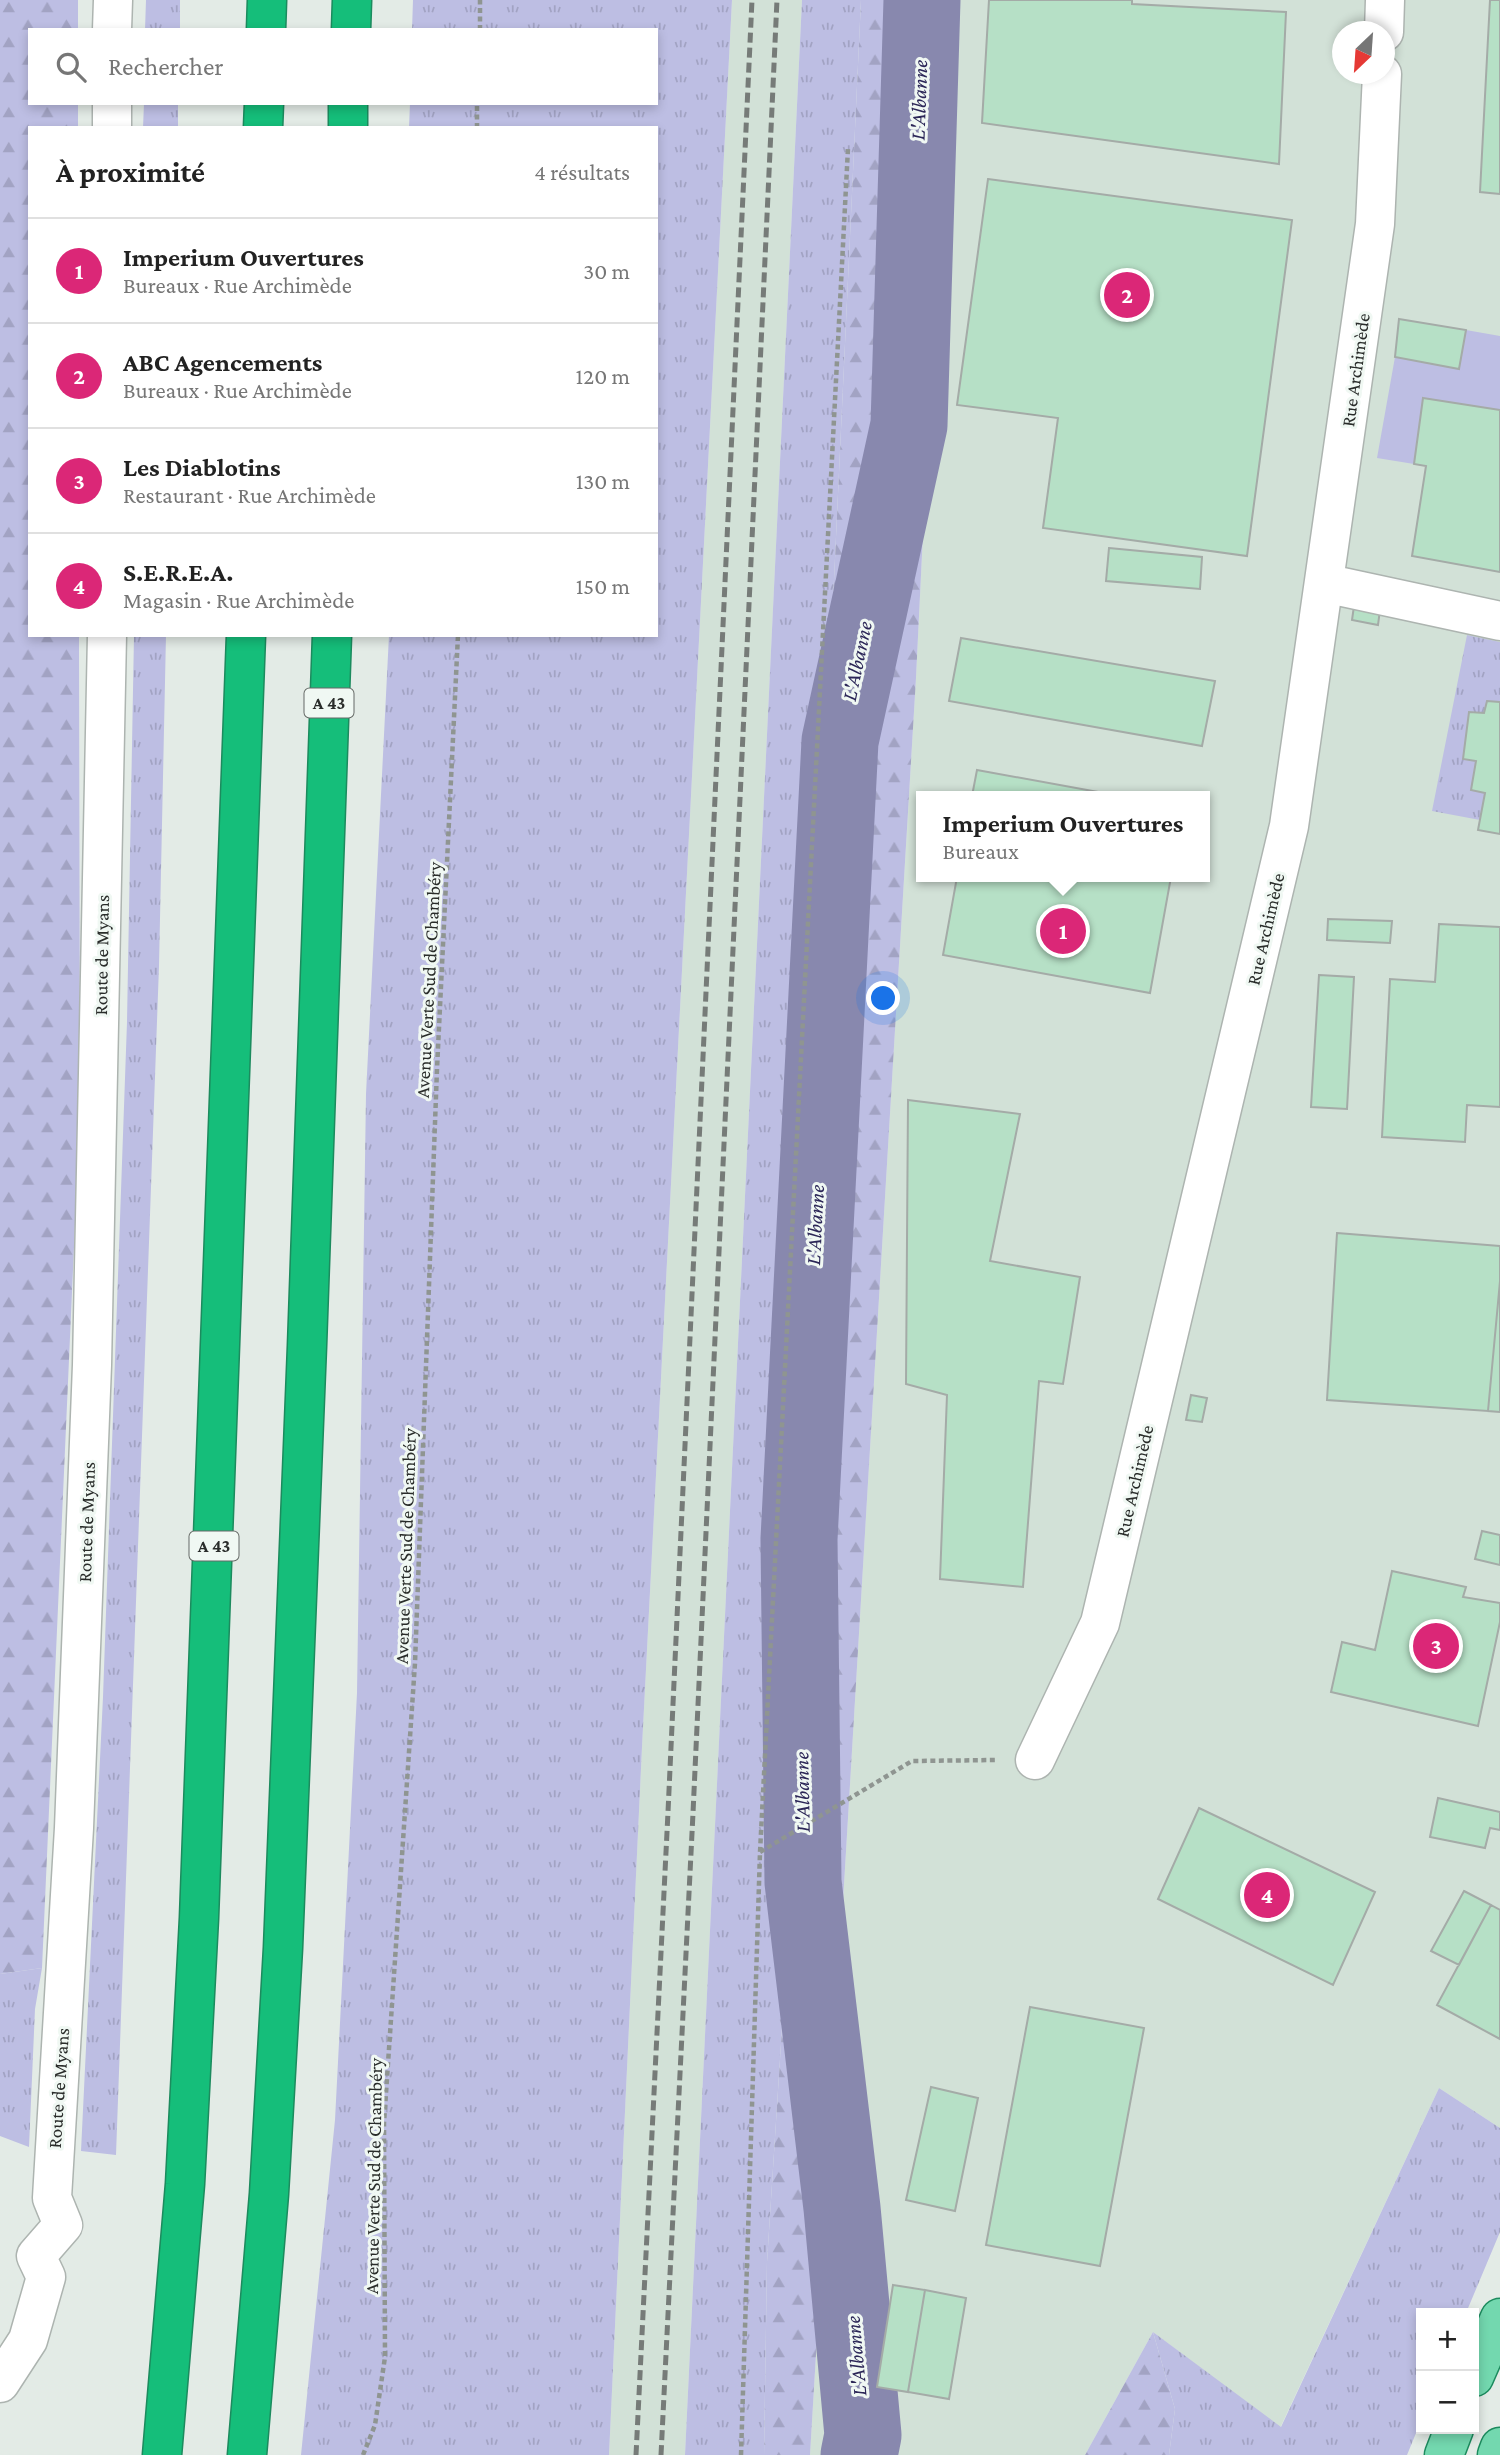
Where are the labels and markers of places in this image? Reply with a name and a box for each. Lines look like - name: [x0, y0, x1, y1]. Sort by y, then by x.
- pin: 2: [1104, 269, 1150, 321]
- pin: 1: [1040, 905, 1086, 957]
- pin: 3: [1413, 1620, 1459, 1672]
- pin: 4: [1244, 1869, 1290, 1921]

